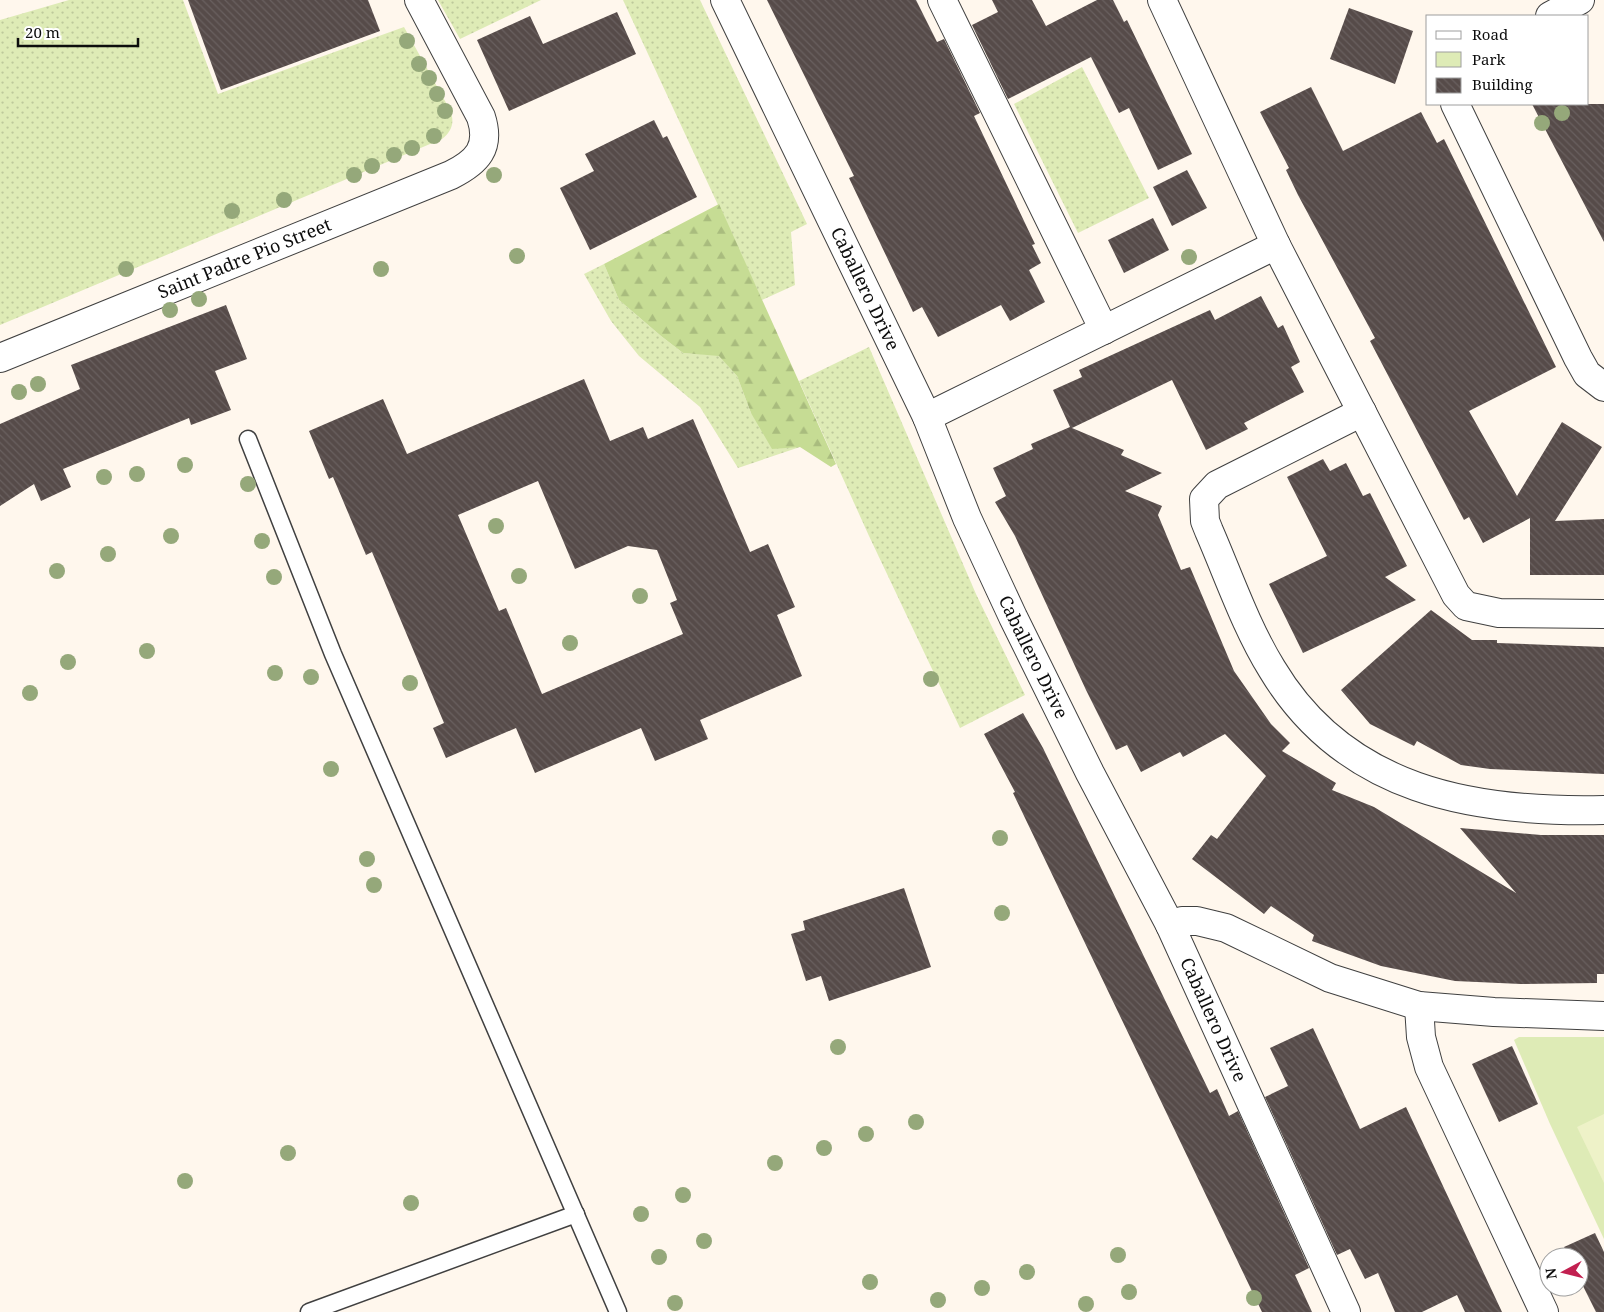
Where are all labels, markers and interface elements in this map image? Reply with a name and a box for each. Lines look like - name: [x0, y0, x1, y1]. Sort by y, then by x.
- scale bar: [18, 15, 138, 47]
- legend: [1426, 15, 1589, 105]
- text: 20 m: [25, 22, 60, 42]
- text: Road: [1472, 24, 1508, 44]
- text: Park: [1472, 49, 1506, 69]
- text: Building: [1472, 74, 1533, 94]
- street label: Saint Padre Pio Street: [154, 212, 335, 304]
- street label: Caballero Drive: [826, 223, 906, 354]
- street label: Caballero Drive: [994, 591, 1074, 722]
- street label: Caballero Drive: [1175, 953, 1253, 1085]
- north arrow: [1539, 1247, 1589, 1297]
- text: N: [1540, 1267, 1561, 1280]

